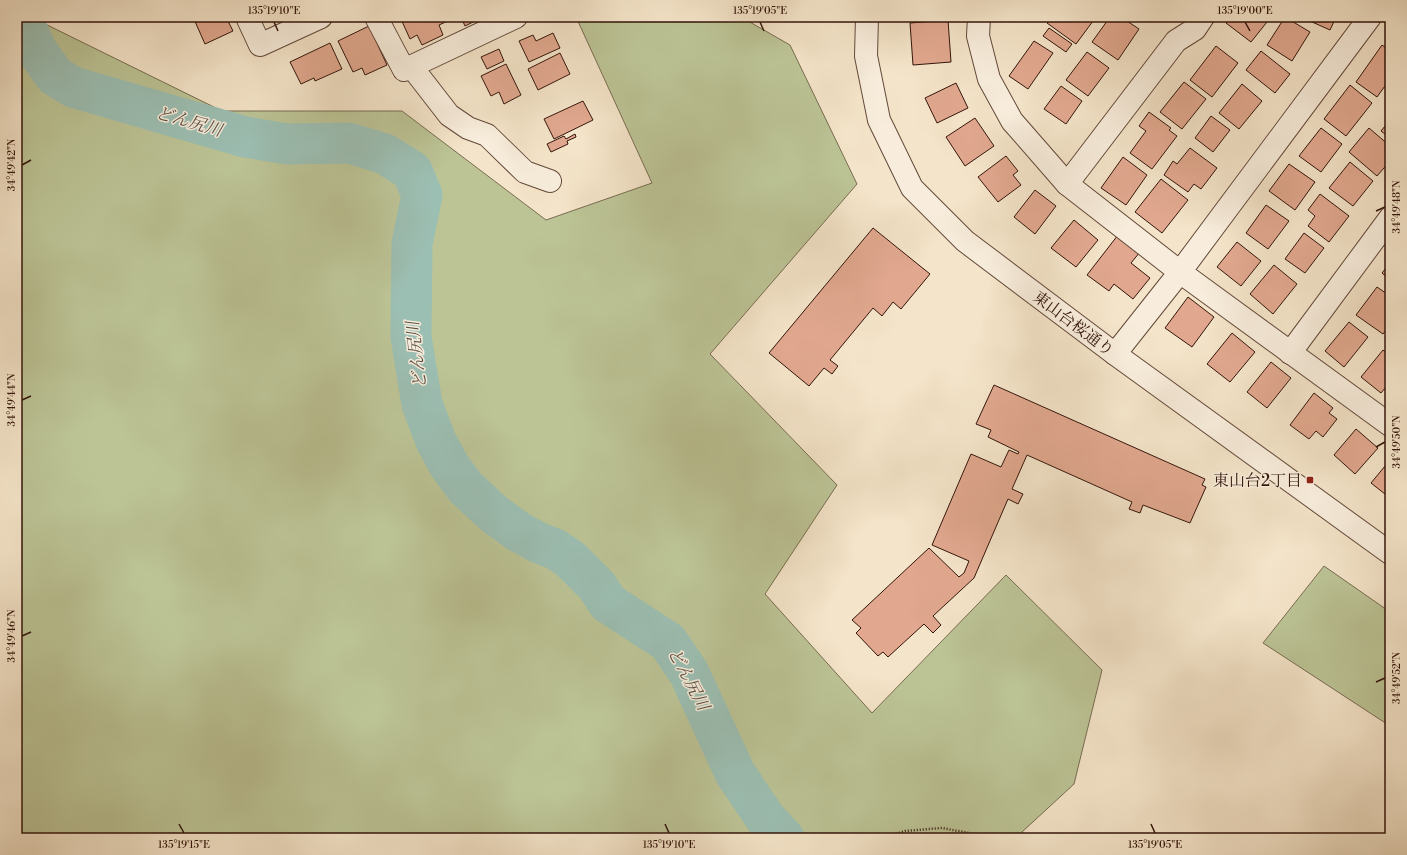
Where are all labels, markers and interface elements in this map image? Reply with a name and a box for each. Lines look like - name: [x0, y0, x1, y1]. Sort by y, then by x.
- text: 135°19'10"E: [248, 5, 300, 17]
- text: 135°19'05"E: [733, 5, 787, 17]
- text: 135°19'00"E: [1217, 5, 1273, 17]
- water label: どん尻川: [153, 102, 226, 142]
- text: 34°49'42"N: [6, 138, 18, 191]
- text: 34°49'48"N: [1391, 180, 1403, 233]
- street label: 東山台桜通り: [1029, 287, 1118, 361]
- water label: どん尻川: [402, 318, 432, 390]
- text: 34°49'44"N: [6, 373, 18, 427]
- text: 34°49'50"N: [1391, 415, 1403, 469]
- place label: 東山台2丁目: [1213, 471, 1302, 491]
- marker: 東山台2丁目: [1305, 475, 1315, 485]
- text: 34°49'46"N: [6, 609, 18, 662]
- water label: どん尻川: [662, 644, 715, 716]
- text: 34°49'52"N: [1391, 651, 1403, 704]
- text: 135°19'15"E: [158, 839, 210, 851]
- text: 135°19'10"E: [643, 839, 695, 851]
- text: 135°19'05"E: [1128, 839, 1182, 851]

